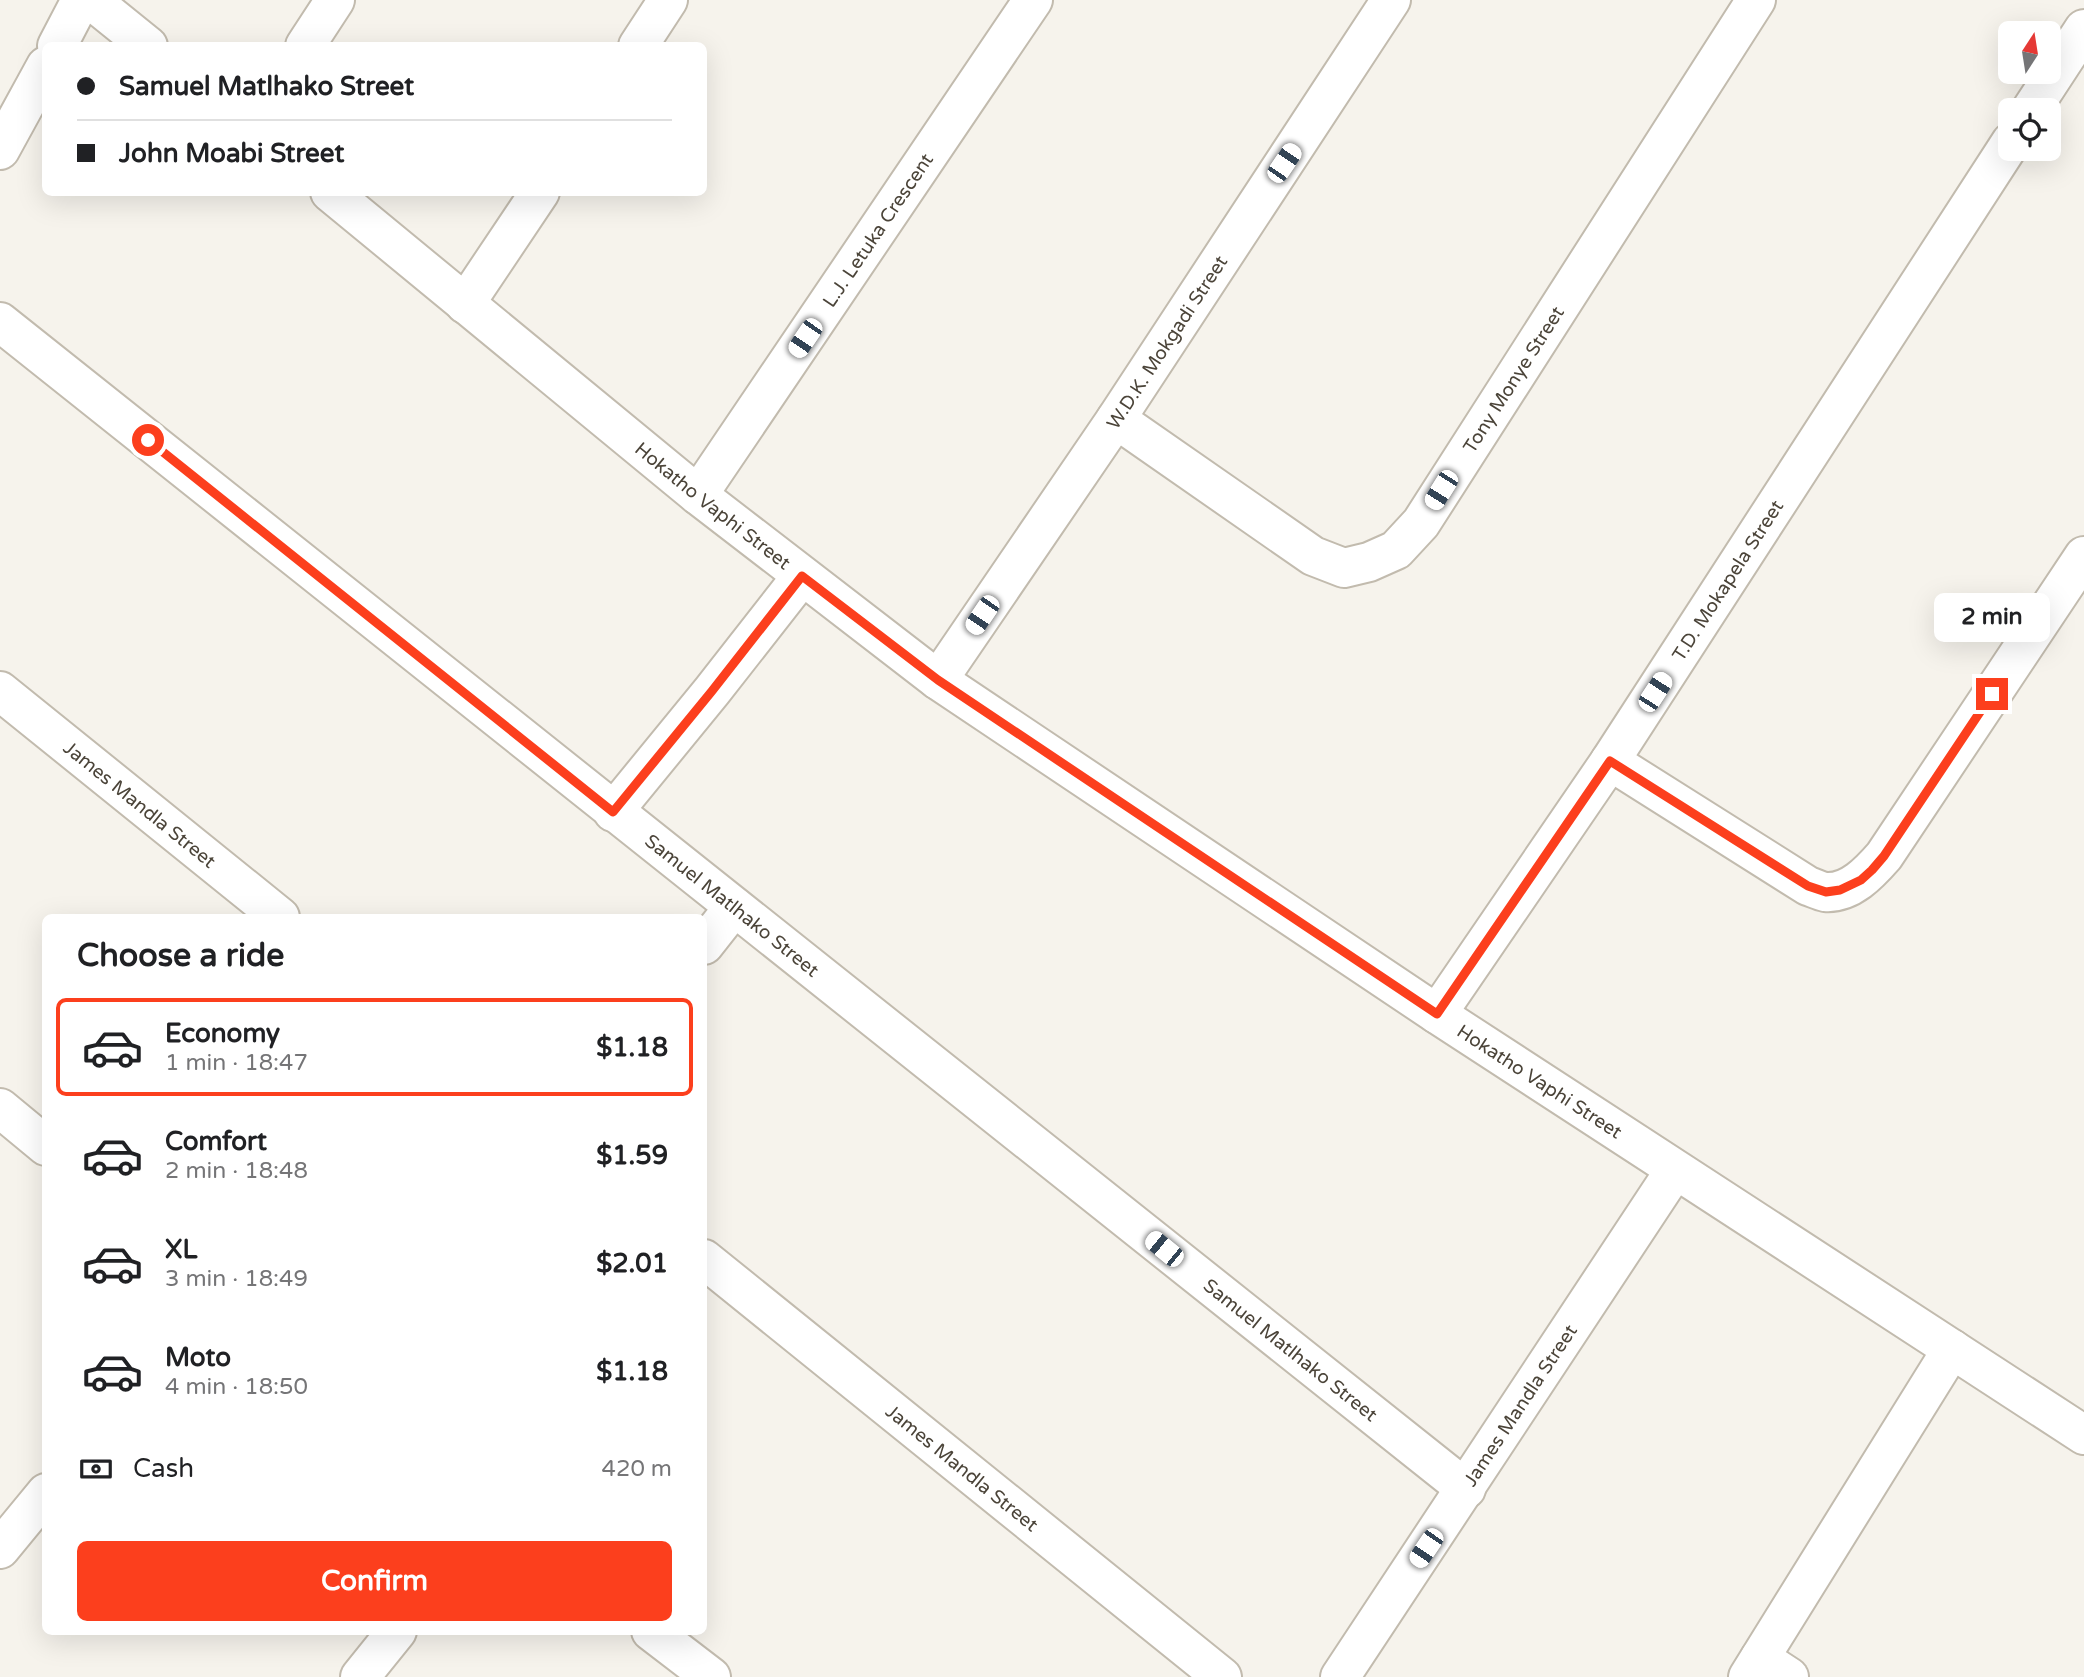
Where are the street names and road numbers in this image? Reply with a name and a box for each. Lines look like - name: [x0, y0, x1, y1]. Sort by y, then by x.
- street label: L.J. Letuka Crescent: [818, 149, 938, 312]
- street label: W.D.K. Mokgadi Street: [1102, 252, 1232, 434]
- street label: Tony Monye Street: [1459, 302, 1569, 457]
- street label: Hokatho Vaphi Street: [630, 438, 795, 574]
- street label: T.D. Mokapela Street: [1668, 496, 1788, 665]
- street label: James Mandla Street: [59, 737, 220, 873]
- street label: Samuel Matlhako Street: [640, 830, 823, 982]
- street label: Hokatho Vaphi Street: [1453, 1020, 1626, 1143]
- street label: Samuel Matlhako Street: [1199, 1275, 1382, 1426]
- street label: James Mandla Street: [1459, 1321, 1582, 1491]
- street label: James Mandla Street: [881, 1400, 1042, 1536]

